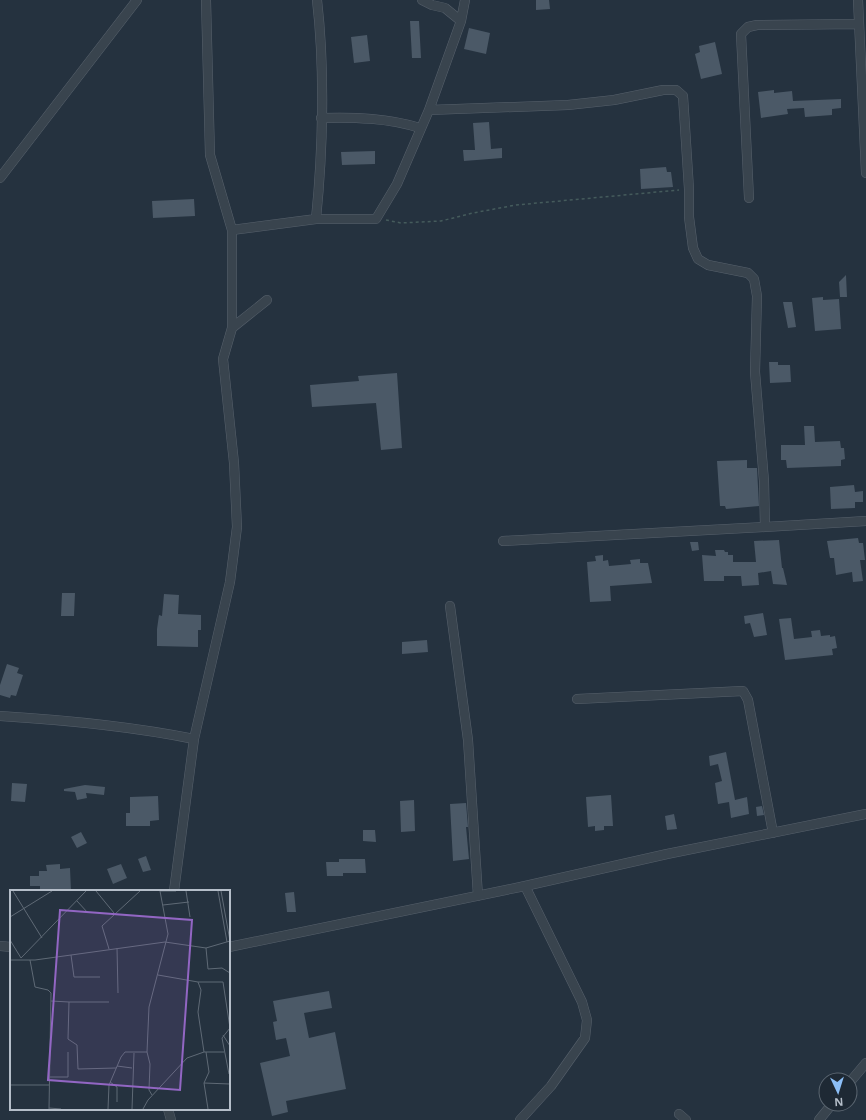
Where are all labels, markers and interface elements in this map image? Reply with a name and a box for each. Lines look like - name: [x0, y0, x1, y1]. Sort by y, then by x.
- inset map: [10, 890, 230, 1110]
- north arrow: [818, 1072, 858, 1112]
- text: N: [834, 1095, 844, 1110]

